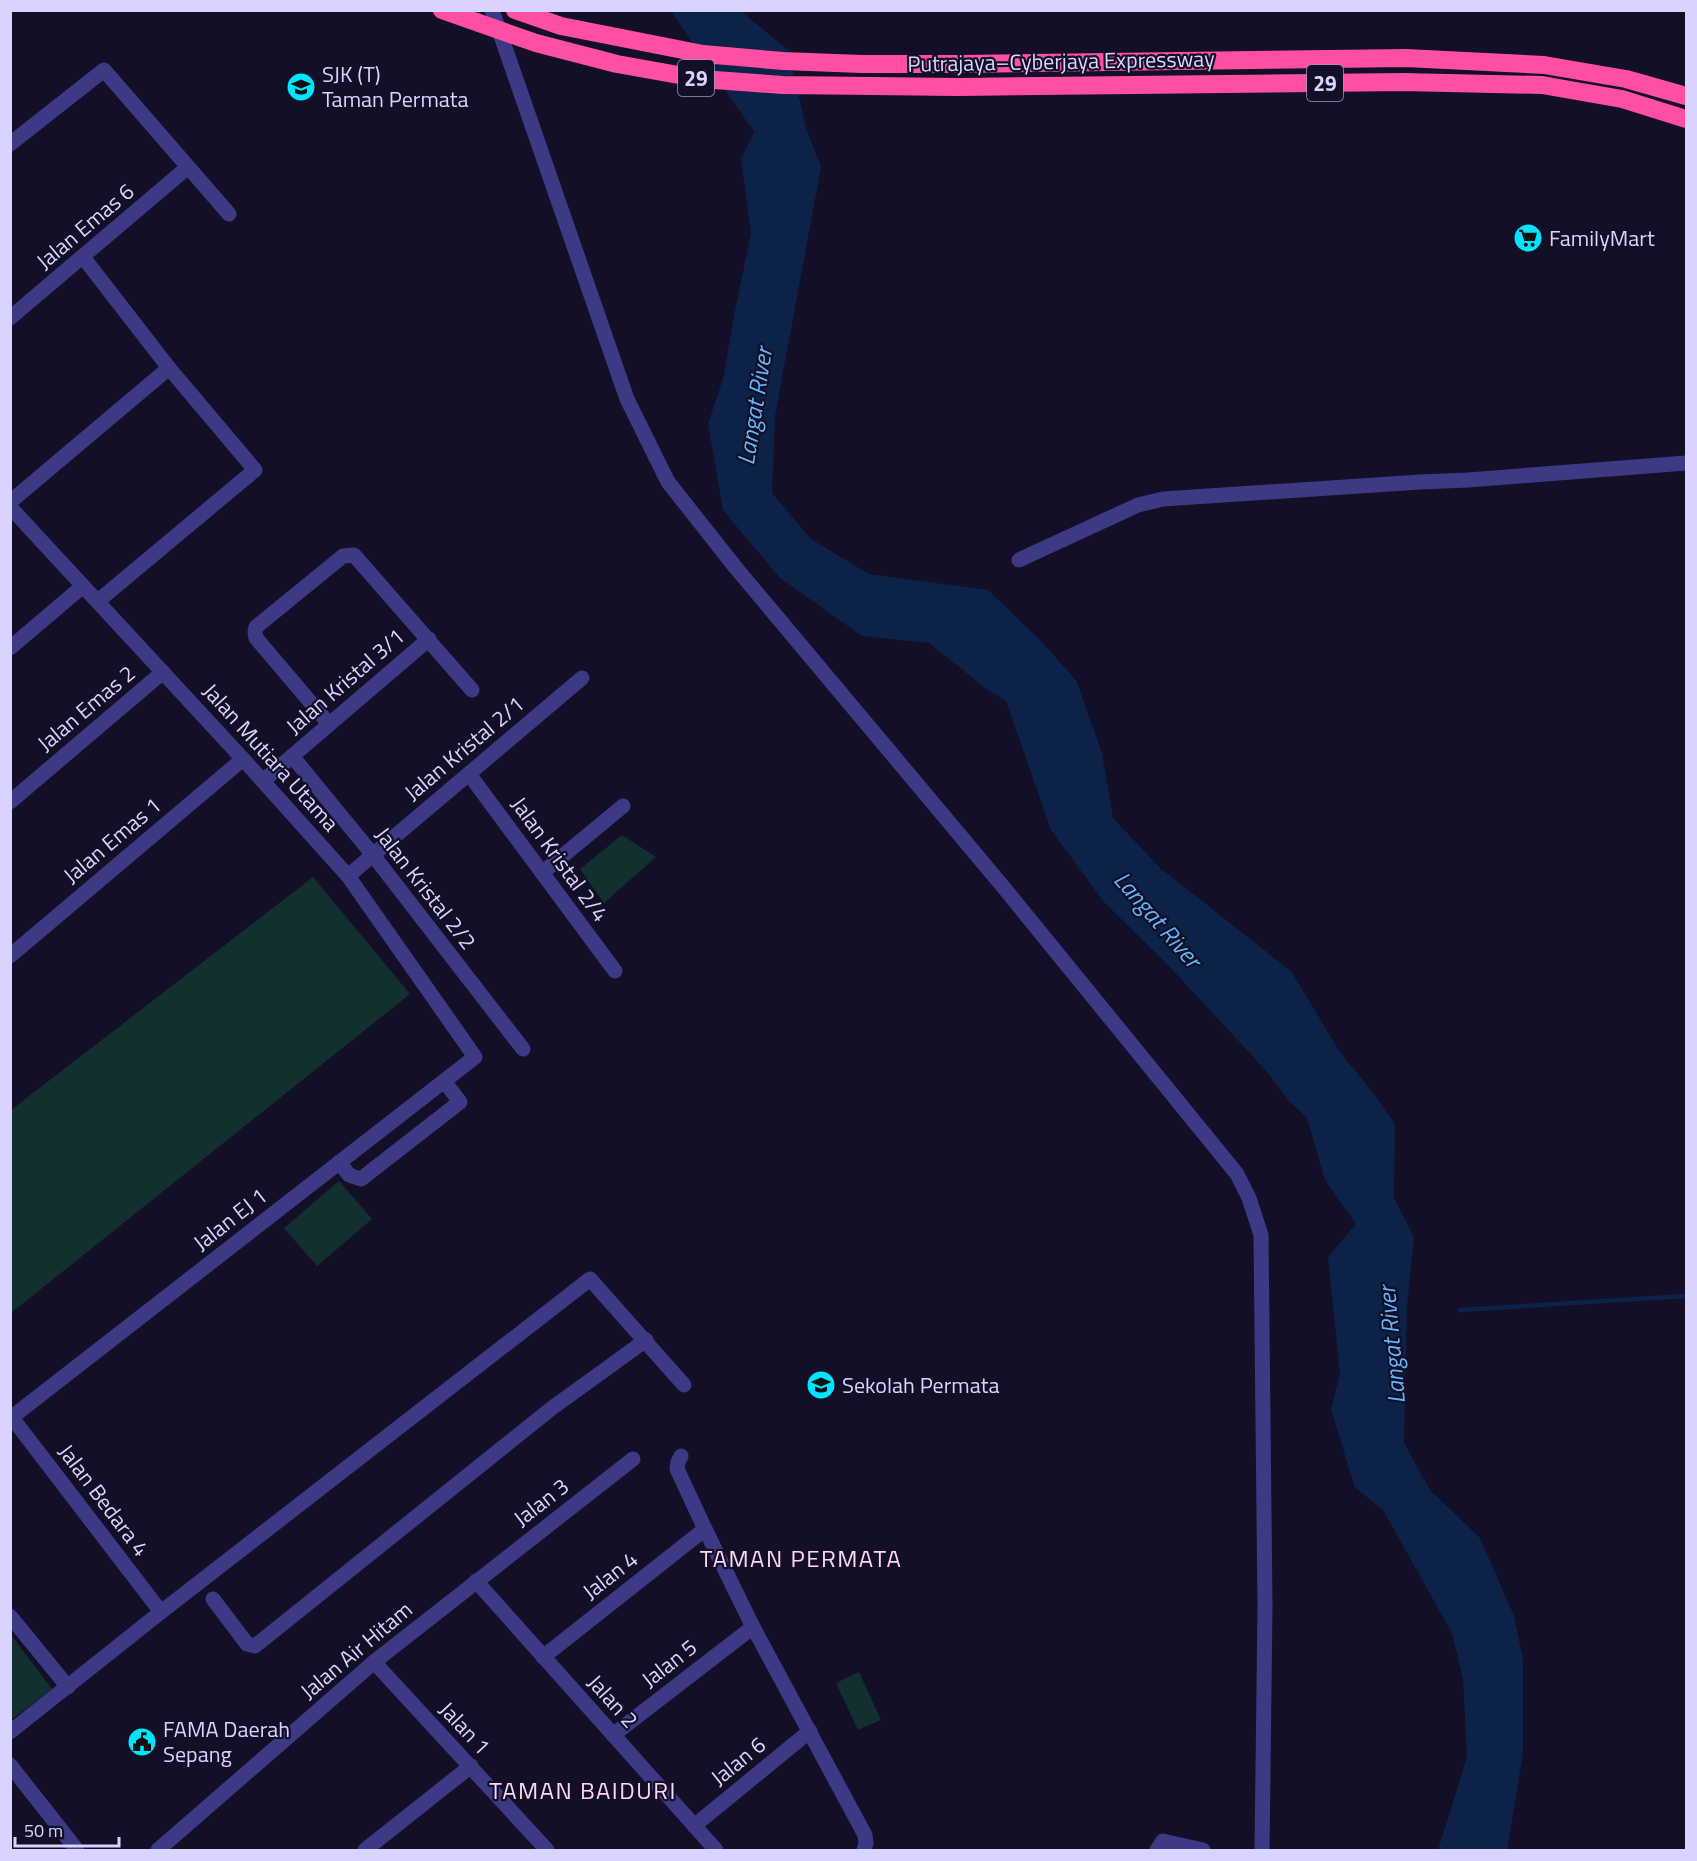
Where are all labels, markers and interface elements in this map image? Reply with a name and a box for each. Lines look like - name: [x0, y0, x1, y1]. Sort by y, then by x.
- street label: Putrajaya–Cyberjaya Expressway: [907, 41, 1215, 81]
- place label: SJK (T) Taman Permata: [322, 57, 469, 116]
- road number: 29: [678, 60, 714, 96]
- road number: 29: [1307, 65, 1343, 101]
- school or university icon: SJK (T) Taman Permata: [285, 71, 317, 103]
- street label: Jalan Emas 6: [28, 175, 142, 277]
- place label: FamilyMart: [1549, 221, 1655, 255]
- supermarket icon: FamilyMart: [1512, 222, 1544, 254]
- water label: Langat River: [727, 342, 782, 467]
- street label: Jalan Kristal 3/1: [278, 620, 412, 742]
- street label: Jalan Emas 2: [29, 657, 143, 759]
- street label: Jalan Mutiara Utama: [195, 675, 347, 839]
- street label: Jalan Kristal 2/1: [397, 688, 531, 808]
- street label: Jalan Emas 1: [55, 789, 169, 891]
- street label: Jalan Kristal 2/4: [503, 789, 617, 929]
- street label: Jalan Kristal 2/2: [367, 819, 485, 957]
- water label: Langat River: [1106, 863, 1213, 978]
- street label: Jalan EJ 1: [186, 1179, 274, 1259]
- water label: Langat River: [1368, 1281, 1414, 1405]
- place label: Sekolah Permata: [842, 1368, 1000, 1402]
- school or university icon: Sekolah Permata: [805, 1369, 837, 1401]
- street label: Jalan Bedara 4: [50, 1437, 158, 1563]
- street label: Jalan 3: [506, 1469, 576, 1535]
- district label: TAMAN PERMATA: [700, 1540, 902, 1576]
- street label: Jalan 4: [575, 1542, 645, 1608]
- street label: Jalan Air Hitam: [292, 1593, 420, 1707]
- street label: Jalan 5: [634, 1630, 704, 1696]
- street label: Jalan 2: [579, 1666, 647, 1736]
- street label: Jalan 1: [431, 1694, 499, 1762]
- place label: FAMA Daerah Sepang: [163, 1712, 290, 1771]
- public building icon: FAMA Daerah Sepang: [126, 1726, 158, 1758]
- street label: Jalan 6: [703, 1728, 773, 1794]
- district label: TAMAN BAIDURI: [489, 1772, 677, 1808]
- scale bar: [15, 1810, 118, 1848]
- text: 50 m: [24, 1817, 63, 1844]

